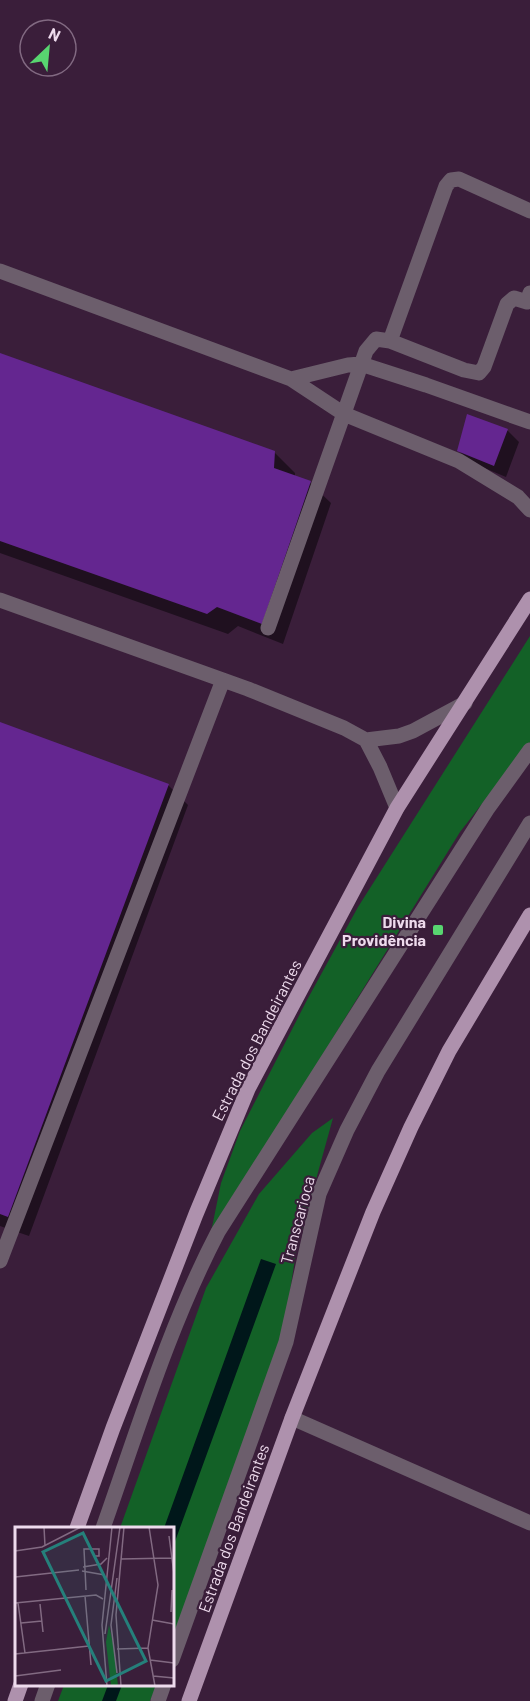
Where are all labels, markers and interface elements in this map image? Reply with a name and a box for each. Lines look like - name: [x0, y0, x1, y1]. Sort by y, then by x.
- north arrow: [18, 18, 78, 78]
- text: N: [46, 23, 64, 45]
- place label: Divina Providência: [342, 912, 426, 949]
- marker: Divina Providência: [431, 923, 445, 937]
- street label: Estrada dos Bandeirantes: [207, 956, 305, 1124]
- street label: Transcarioca: [276, 1174, 318, 1266]
- street label: Estrada dos Bandeirantes: [194, 1441, 272, 1615]
- inset map: [15, 1527, 174, 1686]

